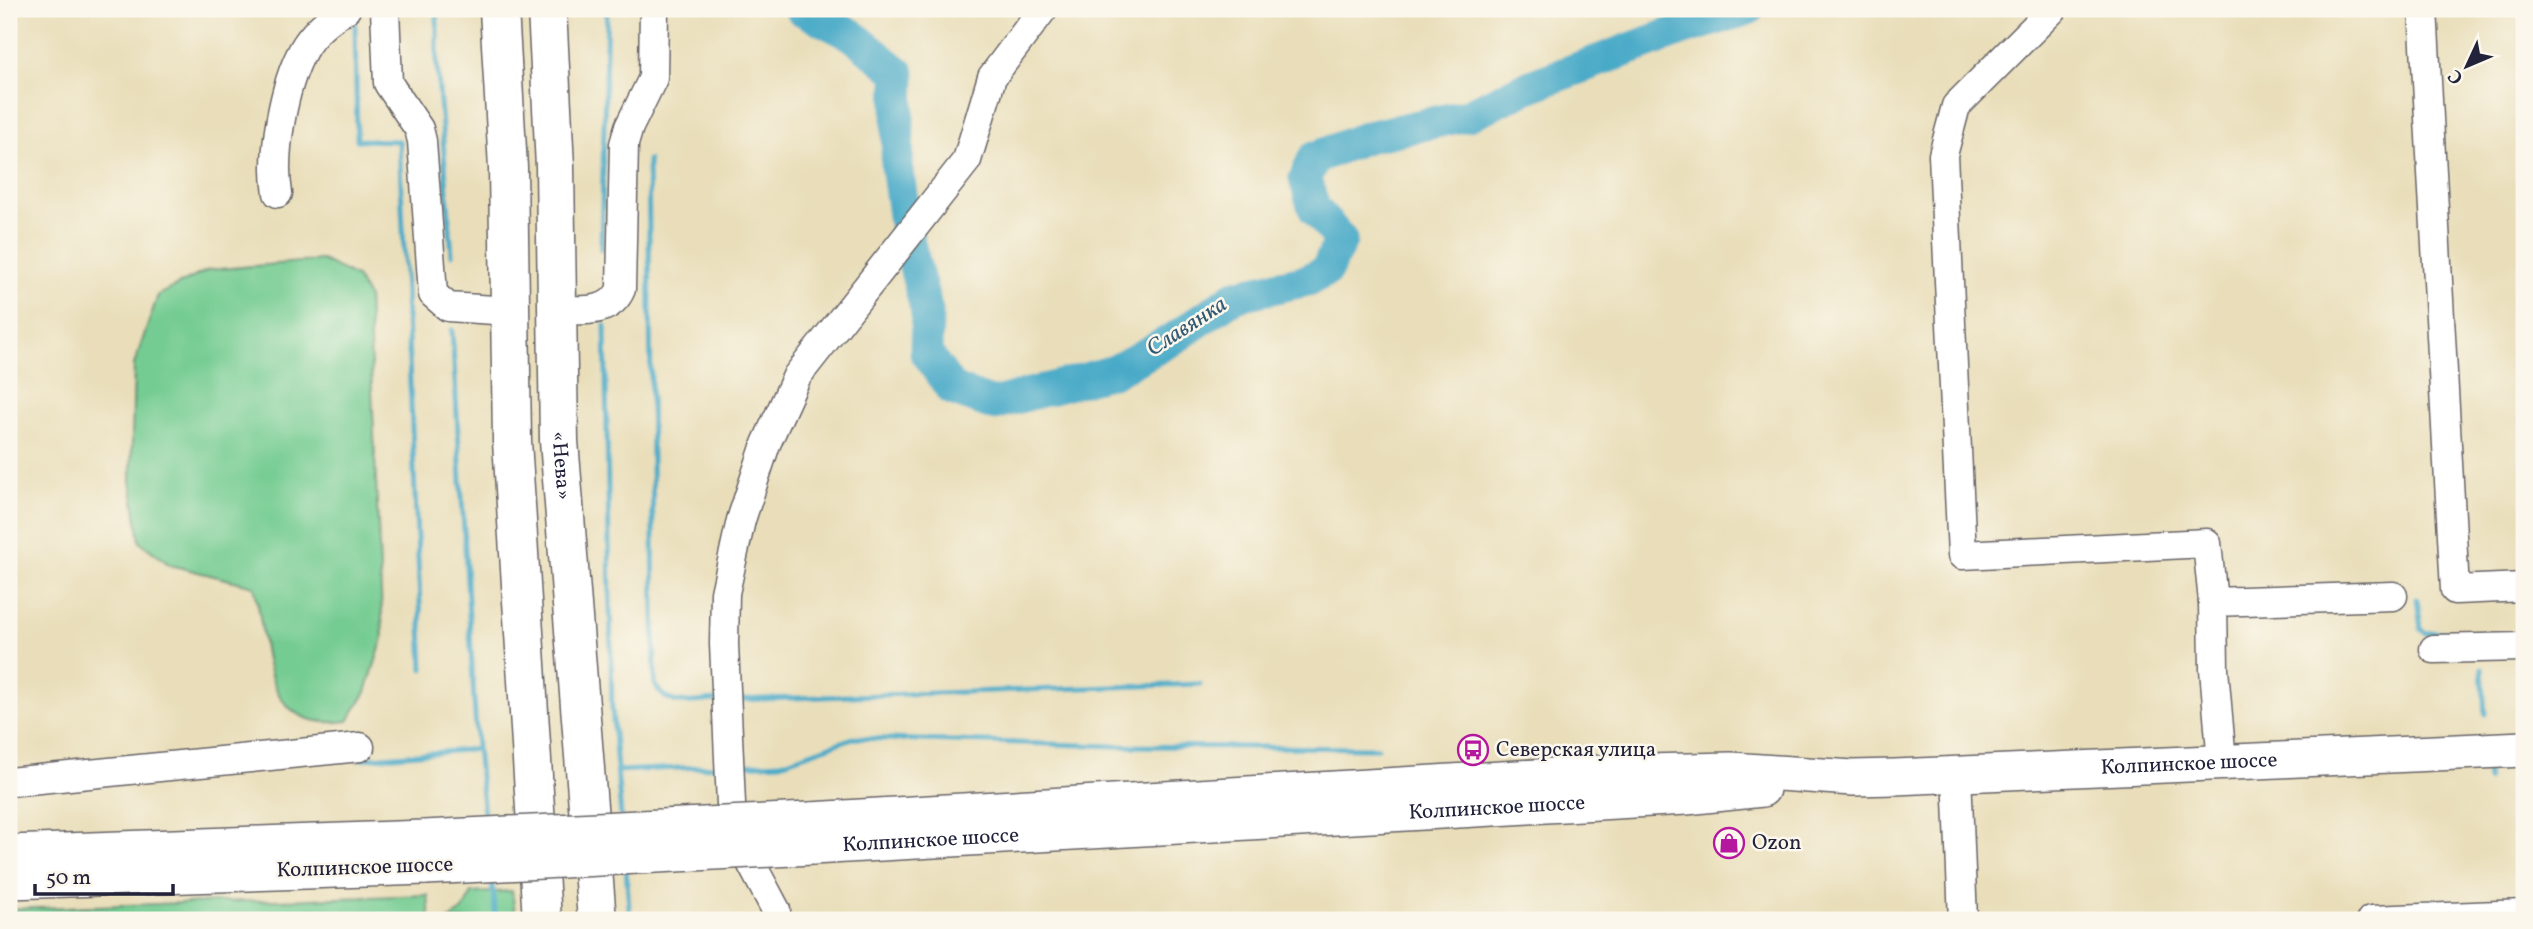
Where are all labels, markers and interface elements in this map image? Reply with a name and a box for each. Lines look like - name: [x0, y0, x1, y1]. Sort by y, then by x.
- north arrow: [2432, 32, 2502, 102]
- text: С: [2443, 63, 2470, 90]
- water label: Славянка: [1141, 289, 1234, 365]
- street label: «Нева»: [544, 431, 578, 501]
- bus stop icon: Северская улица: [1456, 733, 1490, 767]
- place label: Северская улица: [1496, 736, 1656, 765]
- street label: Колпинское шоссе: [2100, 745, 2278, 782]
- street label: Колпинское шоссе: [1408, 788, 1586, 827]
- street label: Колпинское шоссе: [842, 821, 1020, 860]
- shop icon: Ozon: [1712, 826, 1746, 860]
- place label: Ozon: [1752, 829, 1802, 858]
- street label: Колпинское шоссе: [276, 850, 454, 886]
- scale bar: [35, 852, 173, 896]
- text: 50 m: [46, 864, 91, 893]

